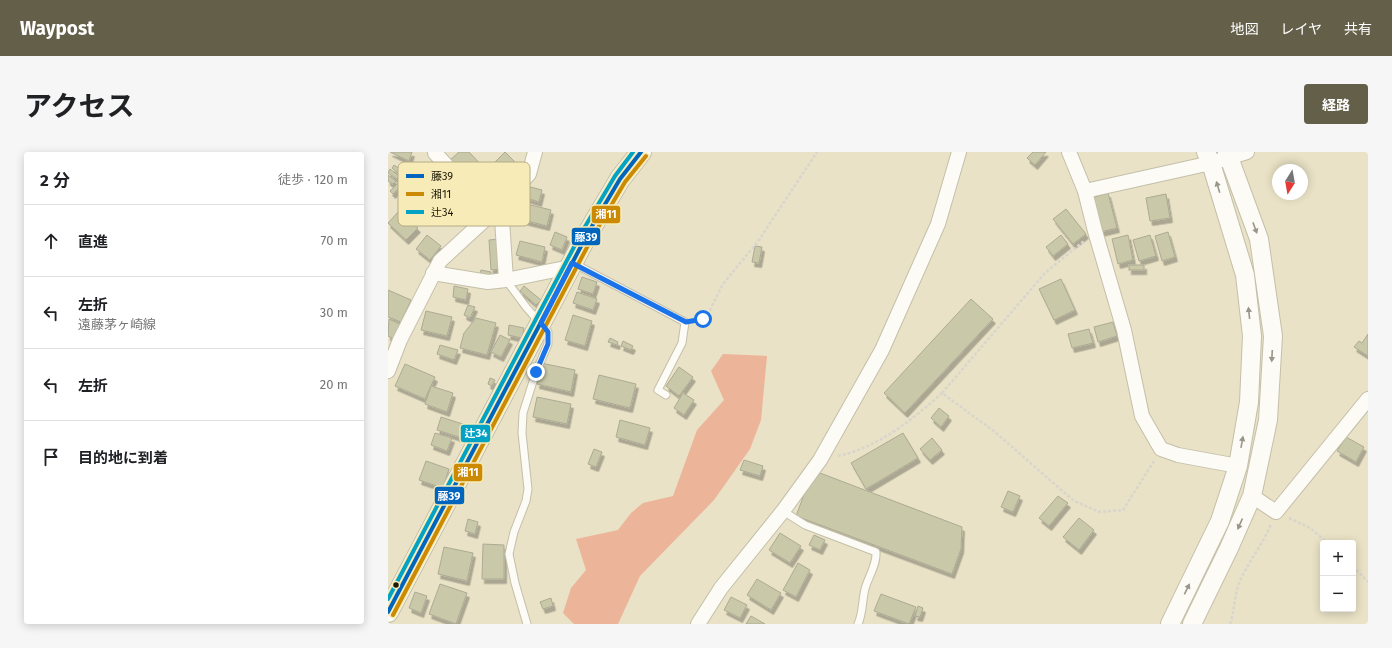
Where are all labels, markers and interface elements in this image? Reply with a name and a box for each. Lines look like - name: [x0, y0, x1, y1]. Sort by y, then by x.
- text: Waypost: [20, 17, 94, 40]
- text: 地図: [1230, 21, 1258, 38]
- text: レイヤ: [1280, 21, 1322, 38]
- text: 共有: [1344, 21, 1372, 38]
- button: 経路: [1304, 84, 1368, 124]
- text: アクセス: [24, 90, 135, 123]
- legend: [398, 162, 530, 226]
- north arrow: [1272, 164, 1308, 200]
- text: 2 分: [40, 170, 70, 191]
- text: 藤39: [431, 170, 453, 183]
- text: 徒歩 · 120 m: [278, 172, 348, 187]
- one-way arrow: [1215, 180, 1221, 192]
- text: 湘11: [431, 188, 451, 201]
- line badge: 湘11: [591, 205, 621, 224]
- text: 辻34: [431, 206, 453, 219]
- text: 湘11: [595, 208, 617, 221]
- one-way arrow: [1252, 222, 1258, 234]
- line badge: 藤39: [571, 227, 601, 246]
- icon: ahead: [40, 230, 62, 252]
- text: 藤39: [575, 231, 597, 244]
- text: 直進: [78, 233, 108, 251]
- text: 70 m: [321, 233, 348, 248]
- text: 左折: [78, 296, 108, 314]
- icon: left: [40, 302, 62, 324]
- text: 30 m: [320, 305, 348, 320]
- one-way arrow: [1246, 307, 1252, 319]
- route start: [694, 310, 712, 328]
- text: 遠藤茅ヶ崎線: [78, 317, 156, 332]
- one-way arrow: [1268, 350, 1275, 362]
- route end: [527, 363, 545, 381]
- icon: left: [40, 374, 62, 396]
- text: 左折: [78, 377, 108, 395]
- text: 20 m: [320, 377, 348, 392]
- line badge: 辻34: [460, 424, 491, 443]
- text: 辻34: [465, 427, 487, 440]
- one-way arrow: [1239, 436, 1245, 448]
- icon: arrive: [40, 446, 62, 468]
- text: 目的地に到着: [78, 449, 168, 467]
- line badge: 湘11: [453, 463, 483, 482]
- text: 湘11: [457, 466, 479, 479]
- line badge: 藤39: [434, 486, 465, 505]
- text: 藤39: [438, 490, 460, 503]
- one-way arrow: [1236, 518, 1242, 530]
- map controls: [1320, 540, 1356, 612]
- button: +: [1320, 540, 1356, 576]
- button: −: [1320, 576, 1356, 612]
- unlabelled marker: [391, 580, 401, 590]
- one-way arrow: [1184, 583, 1190, 595]

